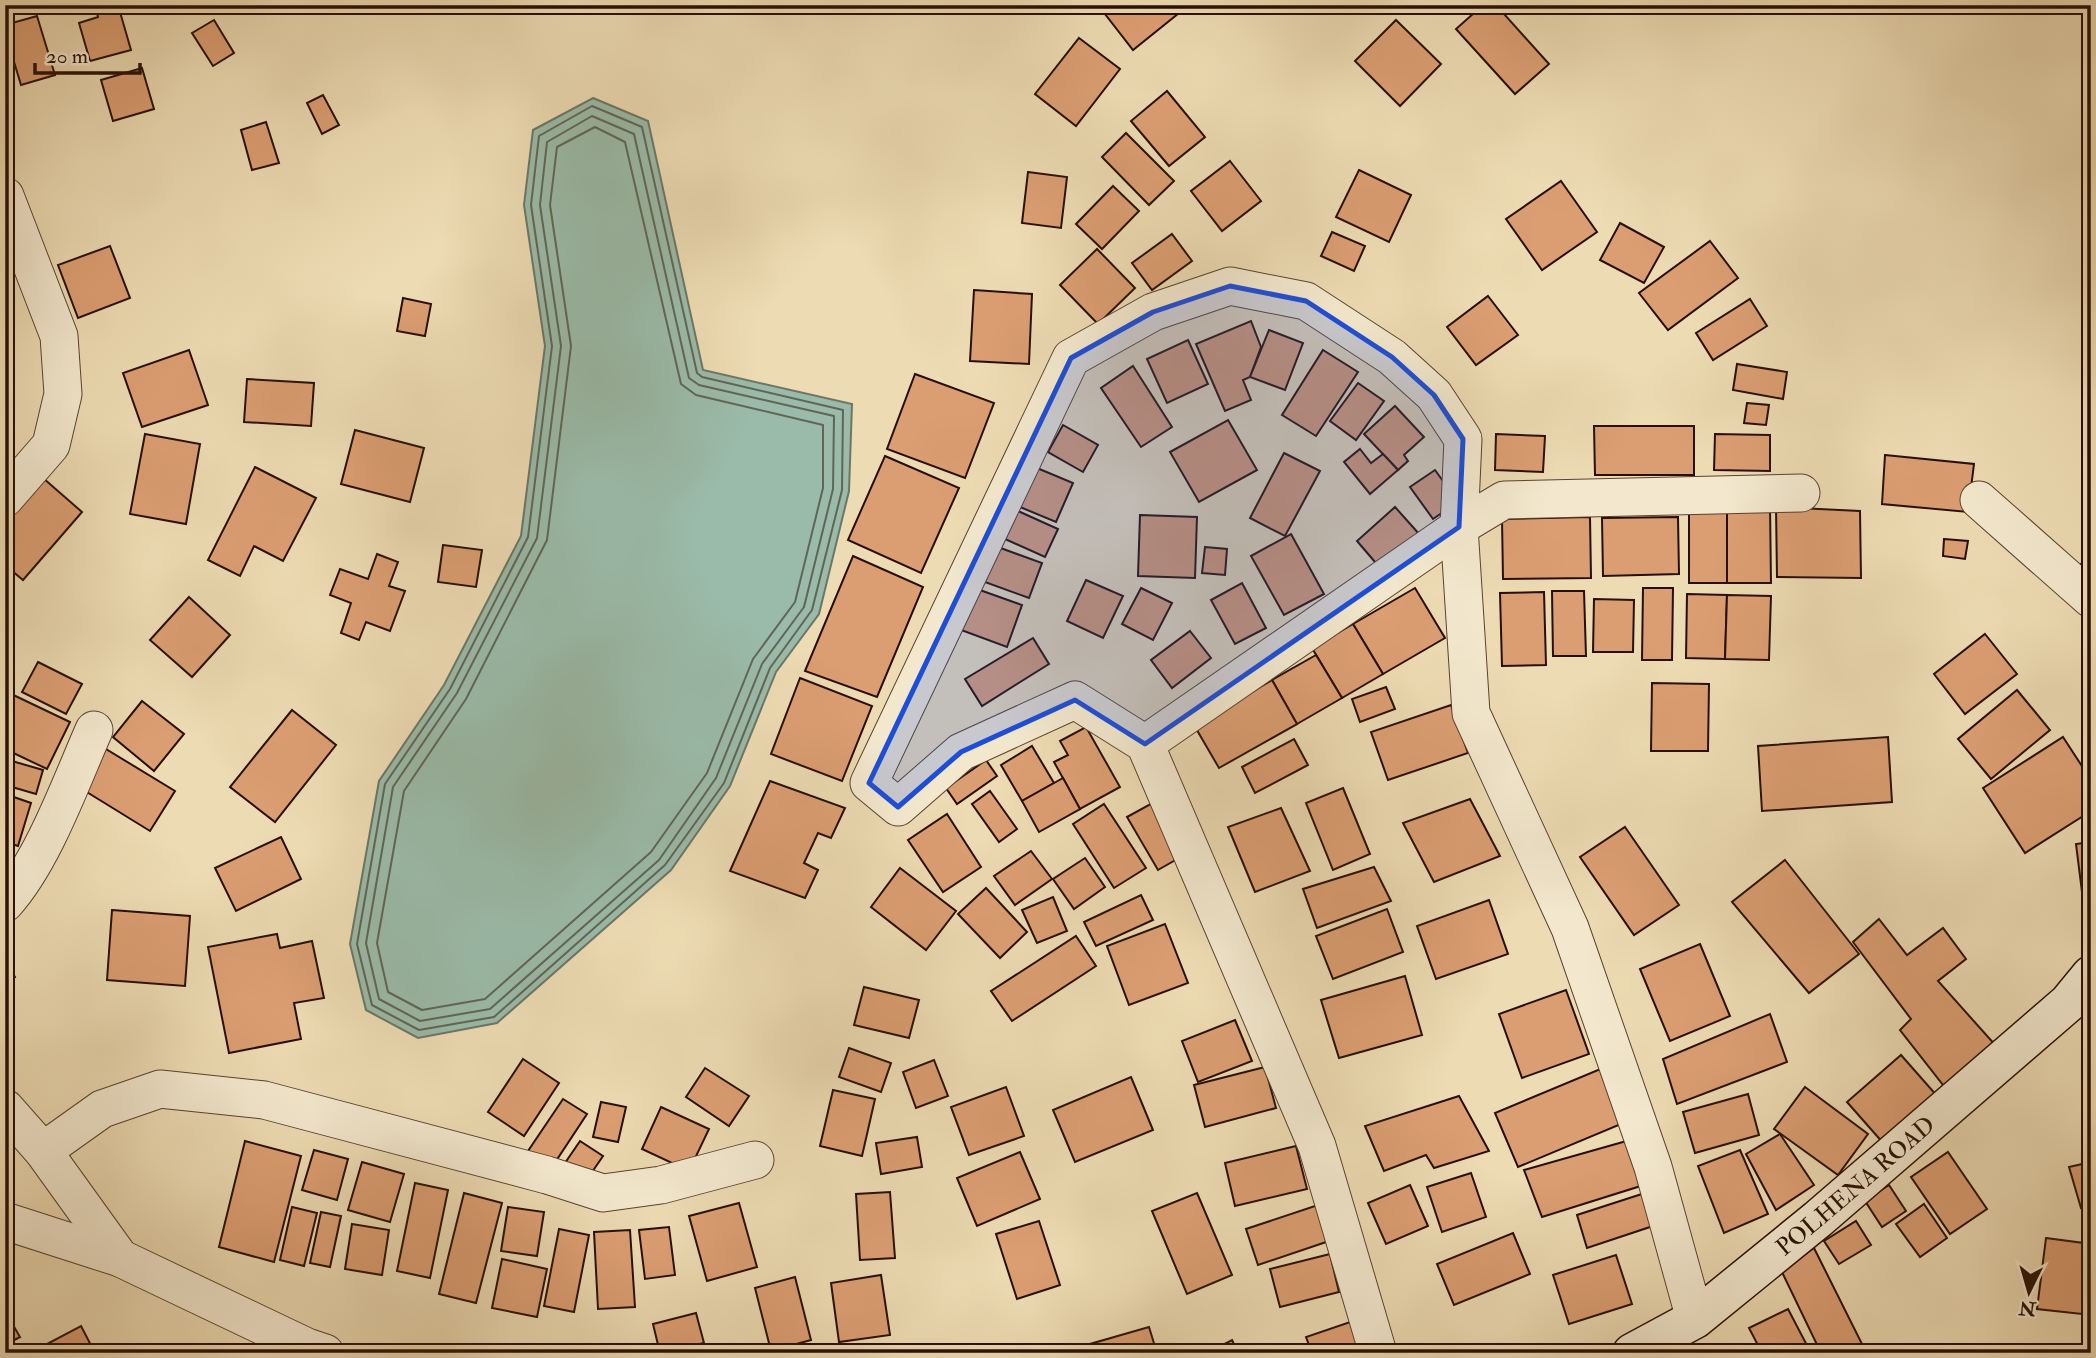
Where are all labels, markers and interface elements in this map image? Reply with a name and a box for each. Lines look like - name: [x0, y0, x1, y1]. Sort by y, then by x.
- scale bar: [35, 32, 140, 76]
- text: 20 m: [46, 43, 88, 70]
- street label: POLHENA ROAD: [1769, 1109, 1942, 1263]
- north arrow: [1994, 1256, 2064, 1326]
- text: N: [2017, 1295, 2038, 1321]

